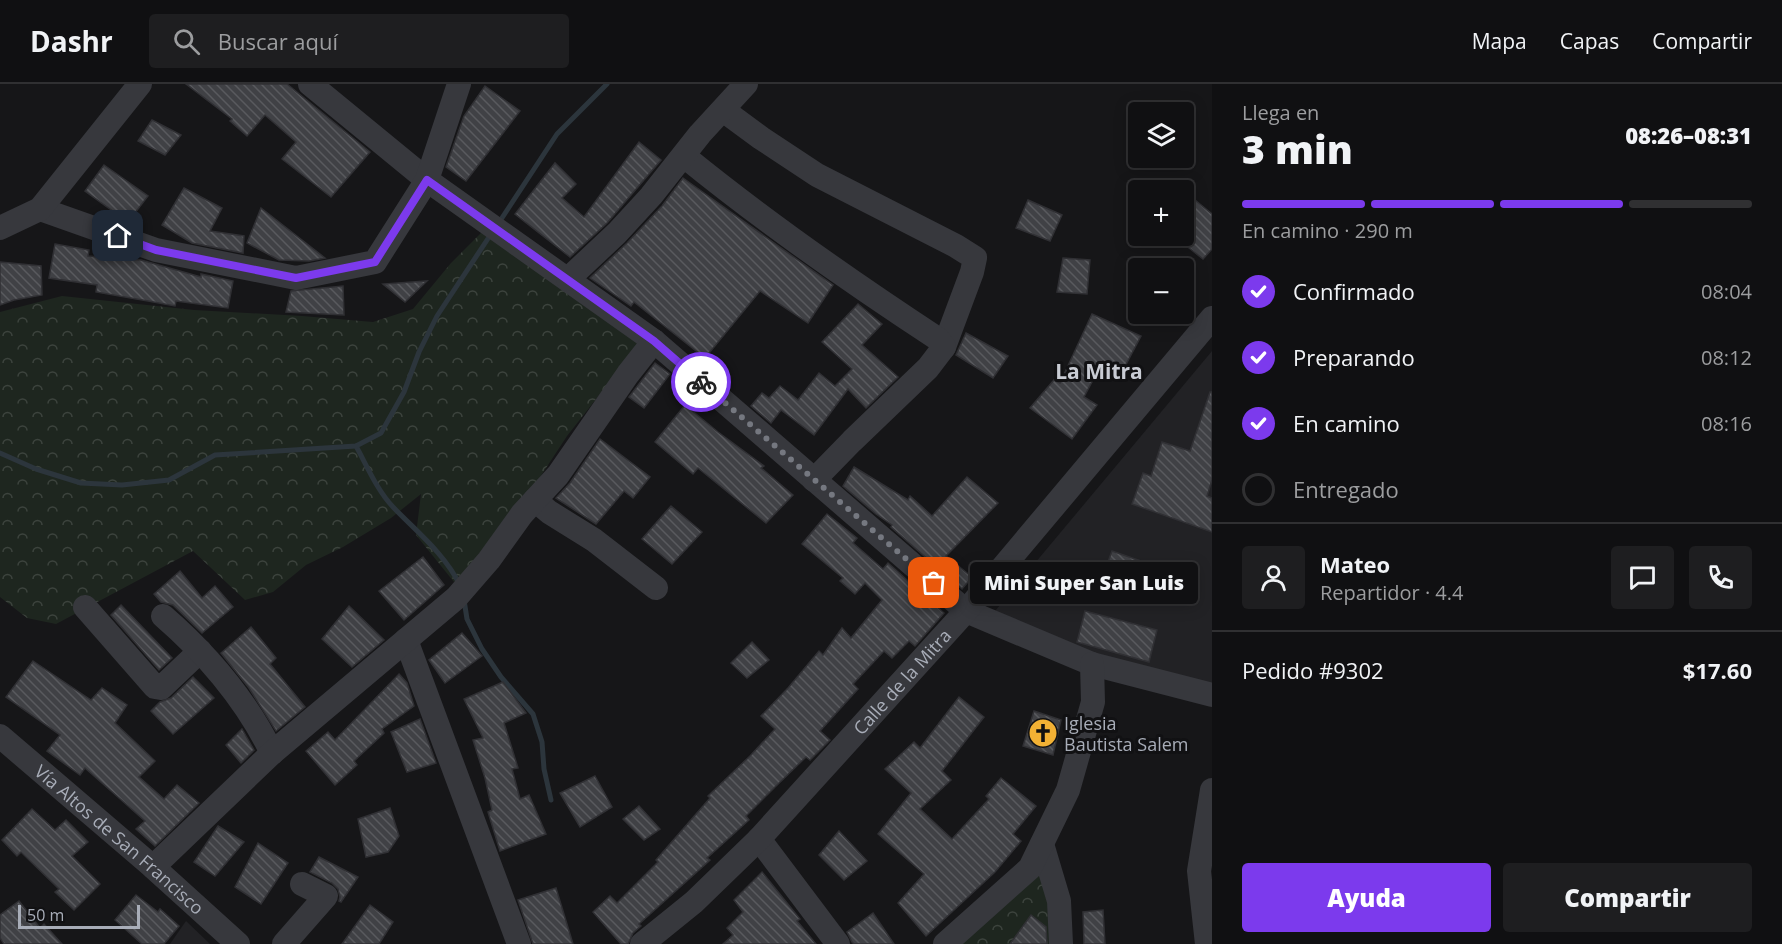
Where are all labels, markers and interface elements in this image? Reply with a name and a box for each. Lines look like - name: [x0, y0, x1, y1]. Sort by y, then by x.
- search box: [149, 14, 569, 68]
- text: Dashr: [30, 22, 113, 60]
- icon: search: [170, 25, 203, 58]
- text: Buscar aquí: [218, 26, 338, 56]
- text: Mapa: [1472, 27, 1527, 55]
- text: Capas: [1560, 27, 1619, 55]
- text: Compartir: [1652, 27, 1752, 55]
- text: Llega en: [1242, 99, 1319, 126]
- map controls: [1128, 102, 1194, 324]
- button: layers: [1128, 102, 1194, 168]
- text: 08:26–08:31: [1625, 120, 1752, 150]
- text: 3 min: [1242, 122, 1353, 175]
- button: +: [1128, 180, 1194, 246]
- pin: [92, 210, 143, 261]
- text: En camino · 290 m: [1242, 217, 1413, 244]
- icon: home: [101, 219, 134, 252]
- button: −: [1128, 258, 1194, 324]
- icon: check: [1242, 275, 1275, 308]
- text: Confirmado: [1293, 276, 1415, 306]
- text: 08:04: [1701, 278, 1752, 305]
- icon: check: [1242, 341, 1275, 374]
- text: Preparando: [1293, 342, 1415, 372]
- text: 08:12: [1701, 344, 1752, 371]
- courier: [671, 352, 731, 412]
- district label: La Mitra: [1055, 357, 1143, 385]
- icon: bike: [685, 366, 718, 399]
- icon: check: [1242, 407, 1275, 440]
- text: En camino: [1293, 408, 1400, 438]
- text: 08:16: [1701, 410, 1752, 437]
- text: Entregado: [1293, 474, 1399, 504]
- button: person: [1242, 546, 1305, 609]
- button: chat: [1611, 546, 1674, 609]
- button: phone: [1689, 546, 1752, 609]
- text: Mateo: [1320, 549, 1390, 579]
- pin: [908, 557, 959, 608]
- callout: Mini Super San Luis: [970, 562, 1198, 604]
- icon: bag: [917, 566, 950, 599]
- text: Mini Super San Luis: [984, 569, 1184, 596]
- text: Repartidor · 4.4: [1320, 579, 1464, 606]
- street label: Calle de la Mitra: [848, 624, 956, 740]
- text: Pedido #9302: [1242, 655, 1384, 685]
- text: $17.60: [1683, 655, 1752, 685]
- place label: Iglesia Bautista Salem: [1064, 711, 1189, 756]
- church icon: Iglesia Bautista Salem: [1027, 717, 1059, 749]
- street label: Vía Altos de San Francisco: [30, 759, 209, 920]
- button: Ayuda: [1242, 863, 1491, 932]
- button: Compartir: [1503, 863, 1752, 932]
- scale bar: [18, 902, 140, 930]
- text: 50 m: [27, 904, 64, 926]

